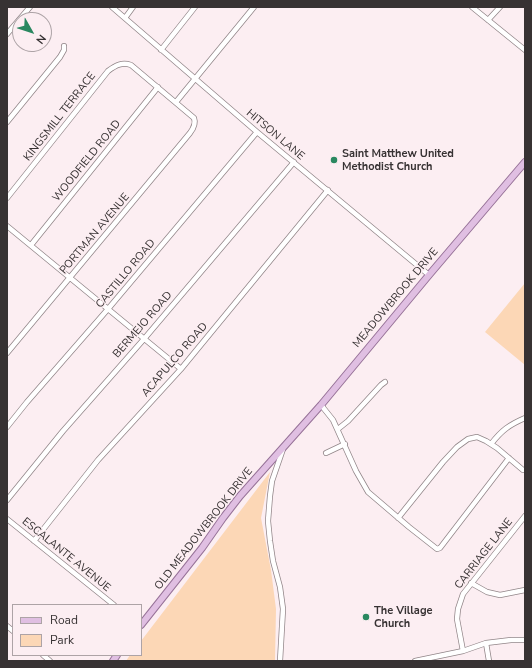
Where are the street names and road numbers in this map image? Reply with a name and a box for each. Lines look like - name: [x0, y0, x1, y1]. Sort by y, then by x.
- street label: KINGSMILL TERRACE: [21, 70, 99, 164]
- street label: HITSON LANE: [243, 107, 307, 163]
- street label: WOODFIELD ROAD: [50, 118, 124, 204]
- street label: PORTMAN AVENUE: [57, 191, 133, 277]
- street label: CASTILLO ROAD: [93, 237, 159, 311]
- street label: MEADOWBROOK DRIVE: [350, 246, 442, 350]
- street label: BERMEJO ROAD: [111, 289, 175, 361]
- street label: ACAPULCO ROAD: [139, 320, 211, 400]
- street label: OLD MEADOWBROOK DRIVE: [152, 465, 256, 593]
- street label: ESCALANTE AVENUE: [19, 515, 113, 595]
- street label: CARRIAGE LANE: [452, 516, 516, 592]

